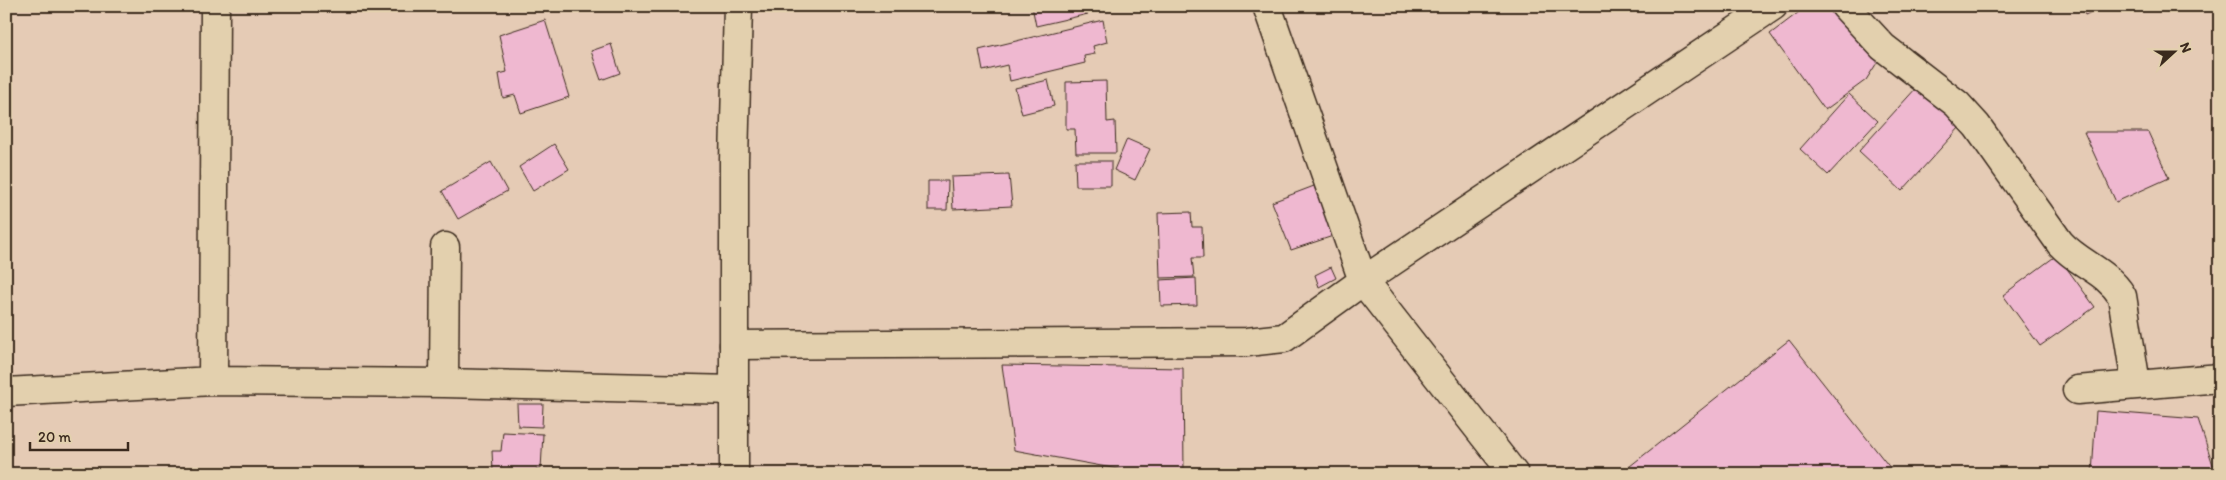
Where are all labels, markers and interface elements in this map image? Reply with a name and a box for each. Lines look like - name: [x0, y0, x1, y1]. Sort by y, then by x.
- north arrow: [2148, 28, 2198, 78]
- text: N: [2176, 40, 2195, 55]
- scale bar: [30, 420, 128, 452]
- text: 20 m: [38, 428, 72, 446]

